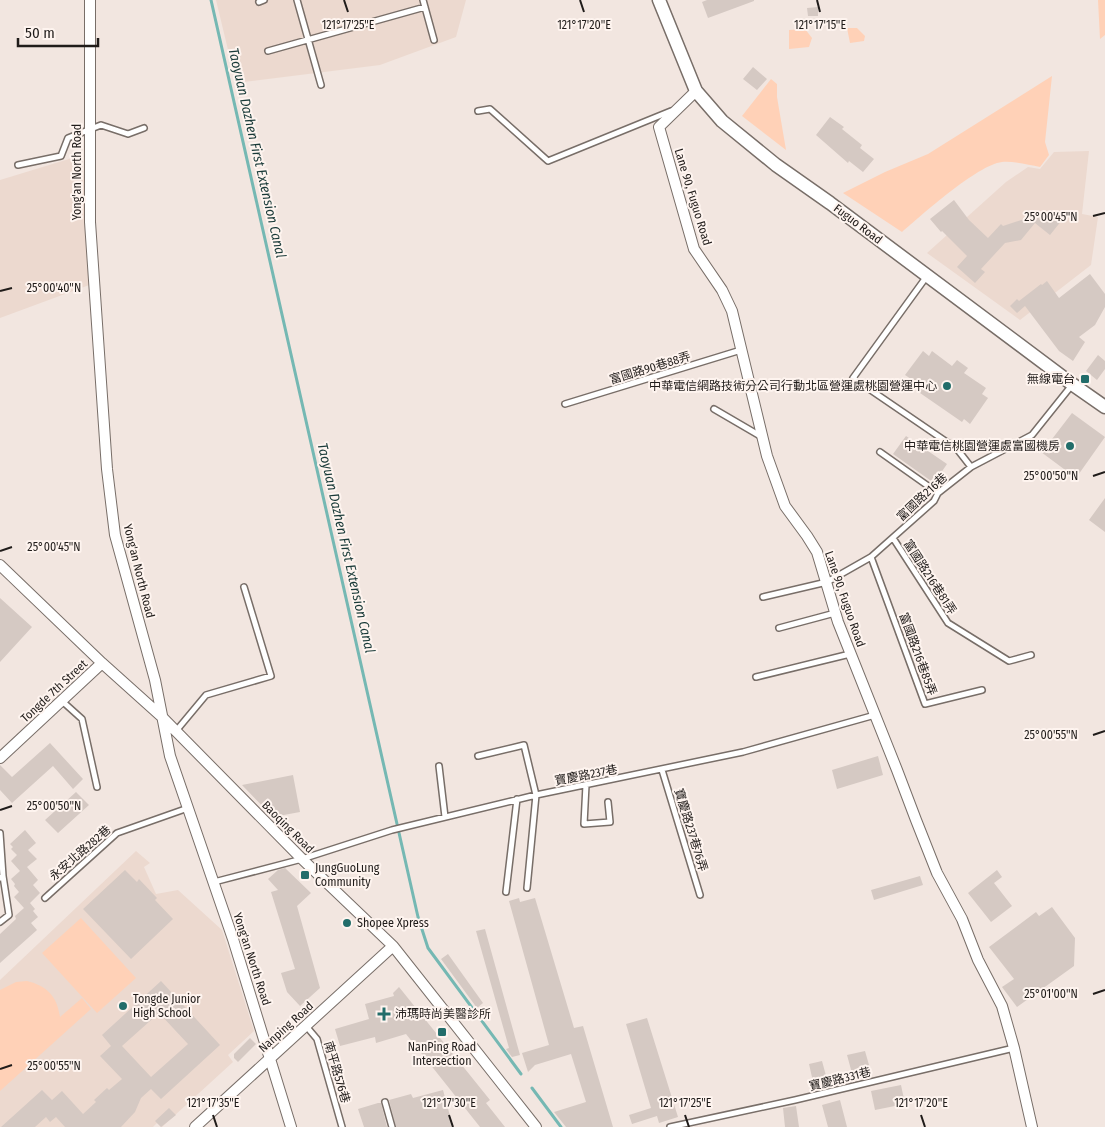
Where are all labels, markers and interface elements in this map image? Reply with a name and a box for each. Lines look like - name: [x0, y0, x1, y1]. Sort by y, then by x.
- scale bar: [18, 15, 98, 47]
- text: 121°17'25"E: [322, 18, 375, 32]
- text: 121°17'20"E: [557, 18, 611, 32]
- text: 121°17'15"E: [794, 18, 846, 32]
- text: 50 m: [25, 24, 55, 42]
- water label: Taoyuan Dazhen First Extension Canal: [225, 46, 290, 260]
- street label: Yong'an North Road: [70, 124, 84, 220]
- street label: Lane 90, Fuguo Road: [672, 147, 714, 247]
- street label: Fuguo Road: [831, 201, 885, 247]
- text: 25°00'45"N: [1024, 210, 1078, 224]
- text: 25°00'40"N: [27, 281, 81, 295]
- street label: 富國路90巷88弄: [608, 349, 692, 387]
- place label: 無線電台: [1027, 372, 1075, 386]
- marker: 無線電台: [1079, 373, 1091, 385]
- place label: 中華電信網路技術分公司行動北區營運處桃園營運中心: [649, 379, 937, 393]
- marker: 中華電信網路技術分公司行動北區營運處桃園營運中心: [941, 380, 953, 392]
- place label: 中華電信桃園營運處富國機房: [904, 439, 1060, 453]
- marker: 中華電信桃園營運處富國機房: [1064, 440, 1076, 452]
- water label: Taoyuan Dazhen First Extension Canal: [314, 441, 379, 655]
- text: 25°00'50"N: [1024, 469, 1078, 483]
- street label: 富國路216巷: [894, 470, 950, 524]
- street label: Yong'an North Road: [121, 522, 157, 620]
- street label: 富國路216巷81弄: [901, 537, 959, 617]
- text: 25°00'45"N: [27, 540, 81, 554]
- street label: Lane 90, Fuguo Road: [822, 549, 868, 649]
- street label: 富國路216巷85弄: [897, 611, 939, 697]
- street label: Tongde 7th Street: [18, 657, 90, 725]
- text: 25°00'55"N: [1024, 728, 1078, 742]
- street label: 寶慶路237巷: [554, 762, 618, 788]
- street label: 寶慶路237巷76弄: [672, 787, 710, 873]
- street label: Baoqing Road: [259, 798, 317, 856]
- text: 25°00'50"N: [27, 799, 81, 813]
- street label: 永安北路282巷: [47, 823, 113, 883]
- place label: JungGuoLung Community: [315, 861, 380, 889]
- marker: JungGuoLung Community: [299, 869, 311, 881]
- street label: Yong'an North Road: [230, 911, 274, 1007]
- place label: Shopee Xpress: [357, 916, 429, 930]
- marker: Shopee Xpress: [341, 917, 353, 929]
- text: 25°01'00"N: [1024, 987, 1078, 1001]
- place label: Tongde Junior High School: [133, 992, 201, 1020]
- street label: Nanping Road: [256, 999, 316, 1055]
- marker: Tongde Junior High School: [117, 1000, 129, 1012]
- marker: 沛瑪時尚美醫診所: [377, 1007, 391, 1021]
- place label: 沛瑪時尚美醫診所: [395, 1007, 491, 1021]
- marker: NanPing Road Intersection: [436, 1026, 448, 1038]
- street label: 南平路576巷: [321, 1039, 353, 1105]
- place label: NanPing Road Intersection: [408, 1040, 476, 1068]
- text: 25°00'55"N: [27, 1059, 81, 1073]
- street label: 寶慶路331巷: [808, 1065, 872, 1093]
- text: 121°17'35"E: [187, 1096, 240, 1110]
- text: 121°17'30"E: [422, 1096, 476, 1110]
- text: 121°17'25"E: [659, 1096, 712, 1110]
- text: 121°17'20"E: [894, 1096, 948, 1110]

